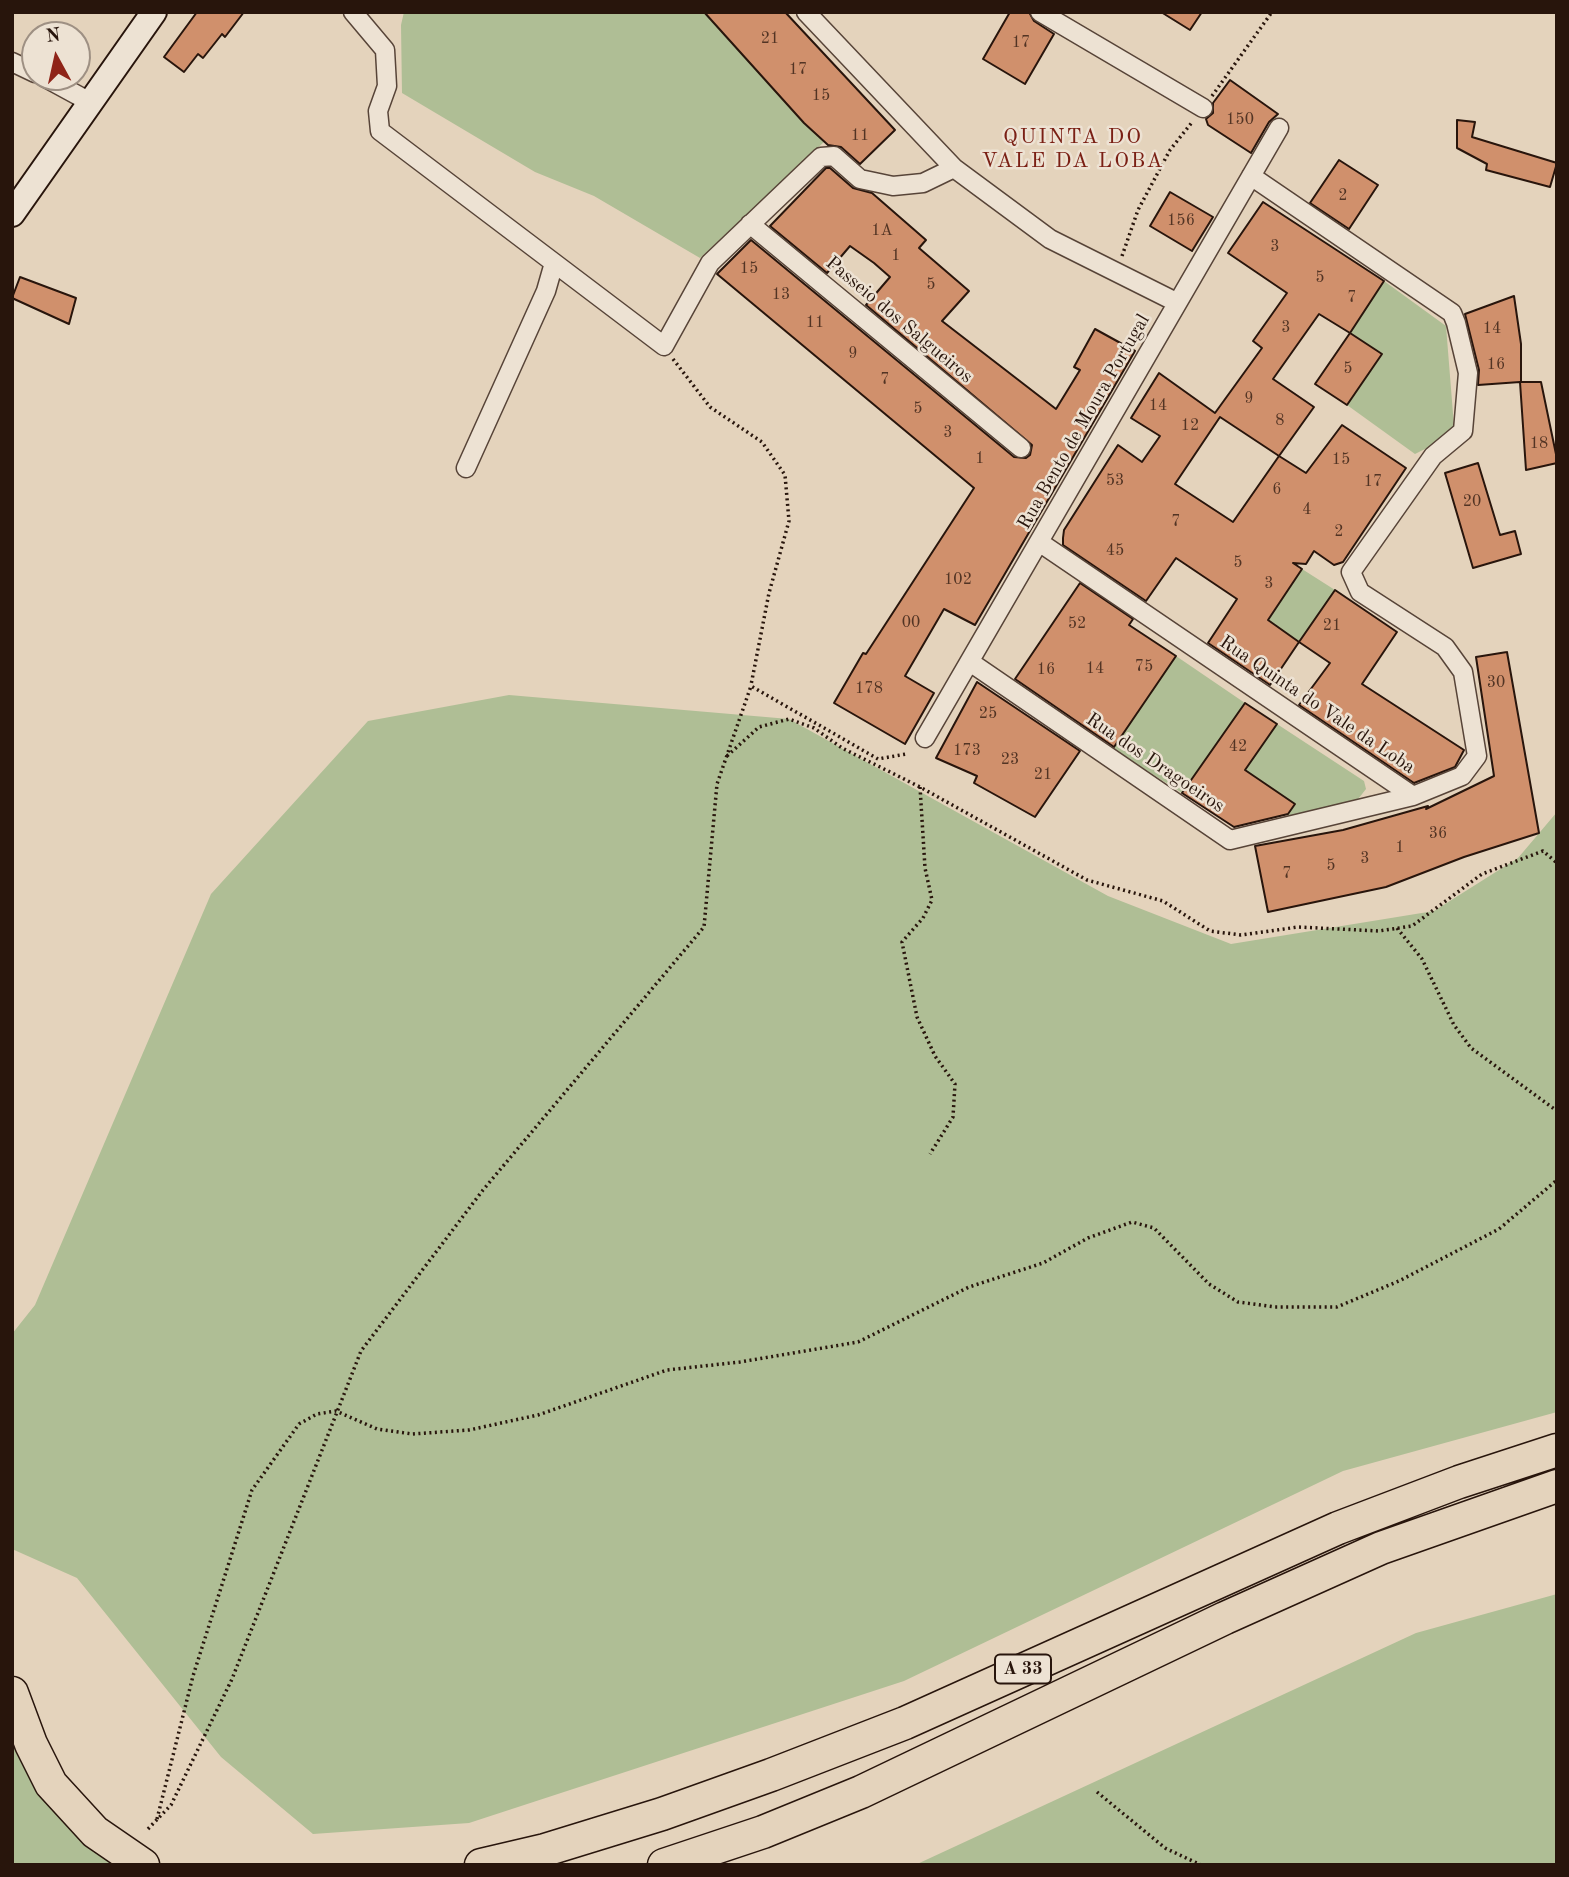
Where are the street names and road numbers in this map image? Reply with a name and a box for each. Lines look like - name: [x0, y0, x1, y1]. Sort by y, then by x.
- street label: Passeio dos Salgueiros: [821, 252, 977, 388]
- street label: Rua Bento de Moura Portugal: [1013, 310, 1155, 534]
- street label: Rua Quinta do Vale da Loba: [1215, 631, 1419, 779]
- street label: Rua dos Dragoeiros: [1081, 708, 1229, 818]
- road number: A 33: [995, 1654, 1051, 1684]

